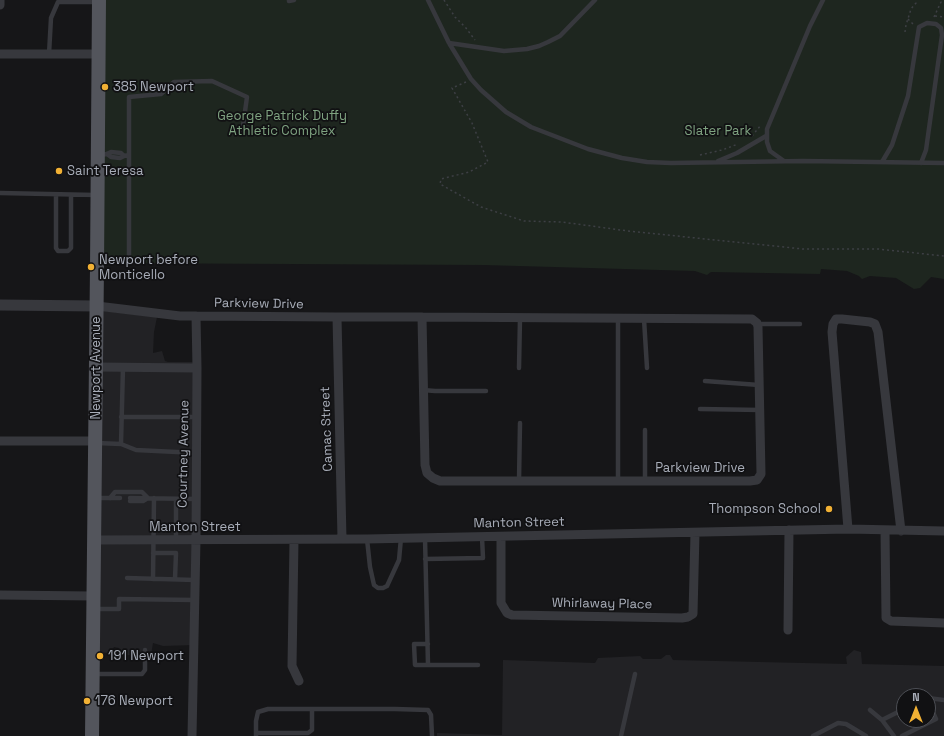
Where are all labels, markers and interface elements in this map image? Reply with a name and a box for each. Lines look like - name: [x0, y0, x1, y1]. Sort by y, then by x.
- place label: 385 Newport: [113, 79, 194, 95]
- marker: 385 Newport: [100, 82, 110, 92]
- park label: George Patrick Duffy Athletic Complex: [217, 108, 347, 139]
- park label: Slater Park: [685, 123, 751, 139]
- place label: Saint Teresa: [67, 163, 143, 179]
- marker: Saint Teresa: [54, 166, 64, 176]
- place label: Newport before Monticello: [99, 252, 198, 283]
- marker: Newport before Monticello: [86, 262, 96, 272]
- street label: Parkview Drive: [214, 295, 304, 313]
- street label: Newport Avenue: [88, 316, 104, 420]
- street label: Camac Street: [318, 386, 336, 472]
- street label: Courtney Avenue: [175, 400, 193, 508]
- street label: Parkview Drive: [655, 460, 745, 476]
- place label: Thompson School: [709, 501, 821, 517]
- marker: Thompson School: [824, 504, 834, 514]
- street label: Manton Street: [473, 514, 565, 532]
- street label: Manton Street: [149, 519, 241, 535]
- street label: Whirlaway Place: [552, 595, 652, 613]
- place label: 191 Newport: [108, 648, 184, 664]
- marker: 191 Newport: [95, 651, 105, 661]
- north arrow: [896, 688, 936, 728]
- text: N: [912, 690, 920, 704]
- place label: 176 Newport: [95, 693, 173, 709]
- marker: 176 Newport: [82, 696, 92, 706]

